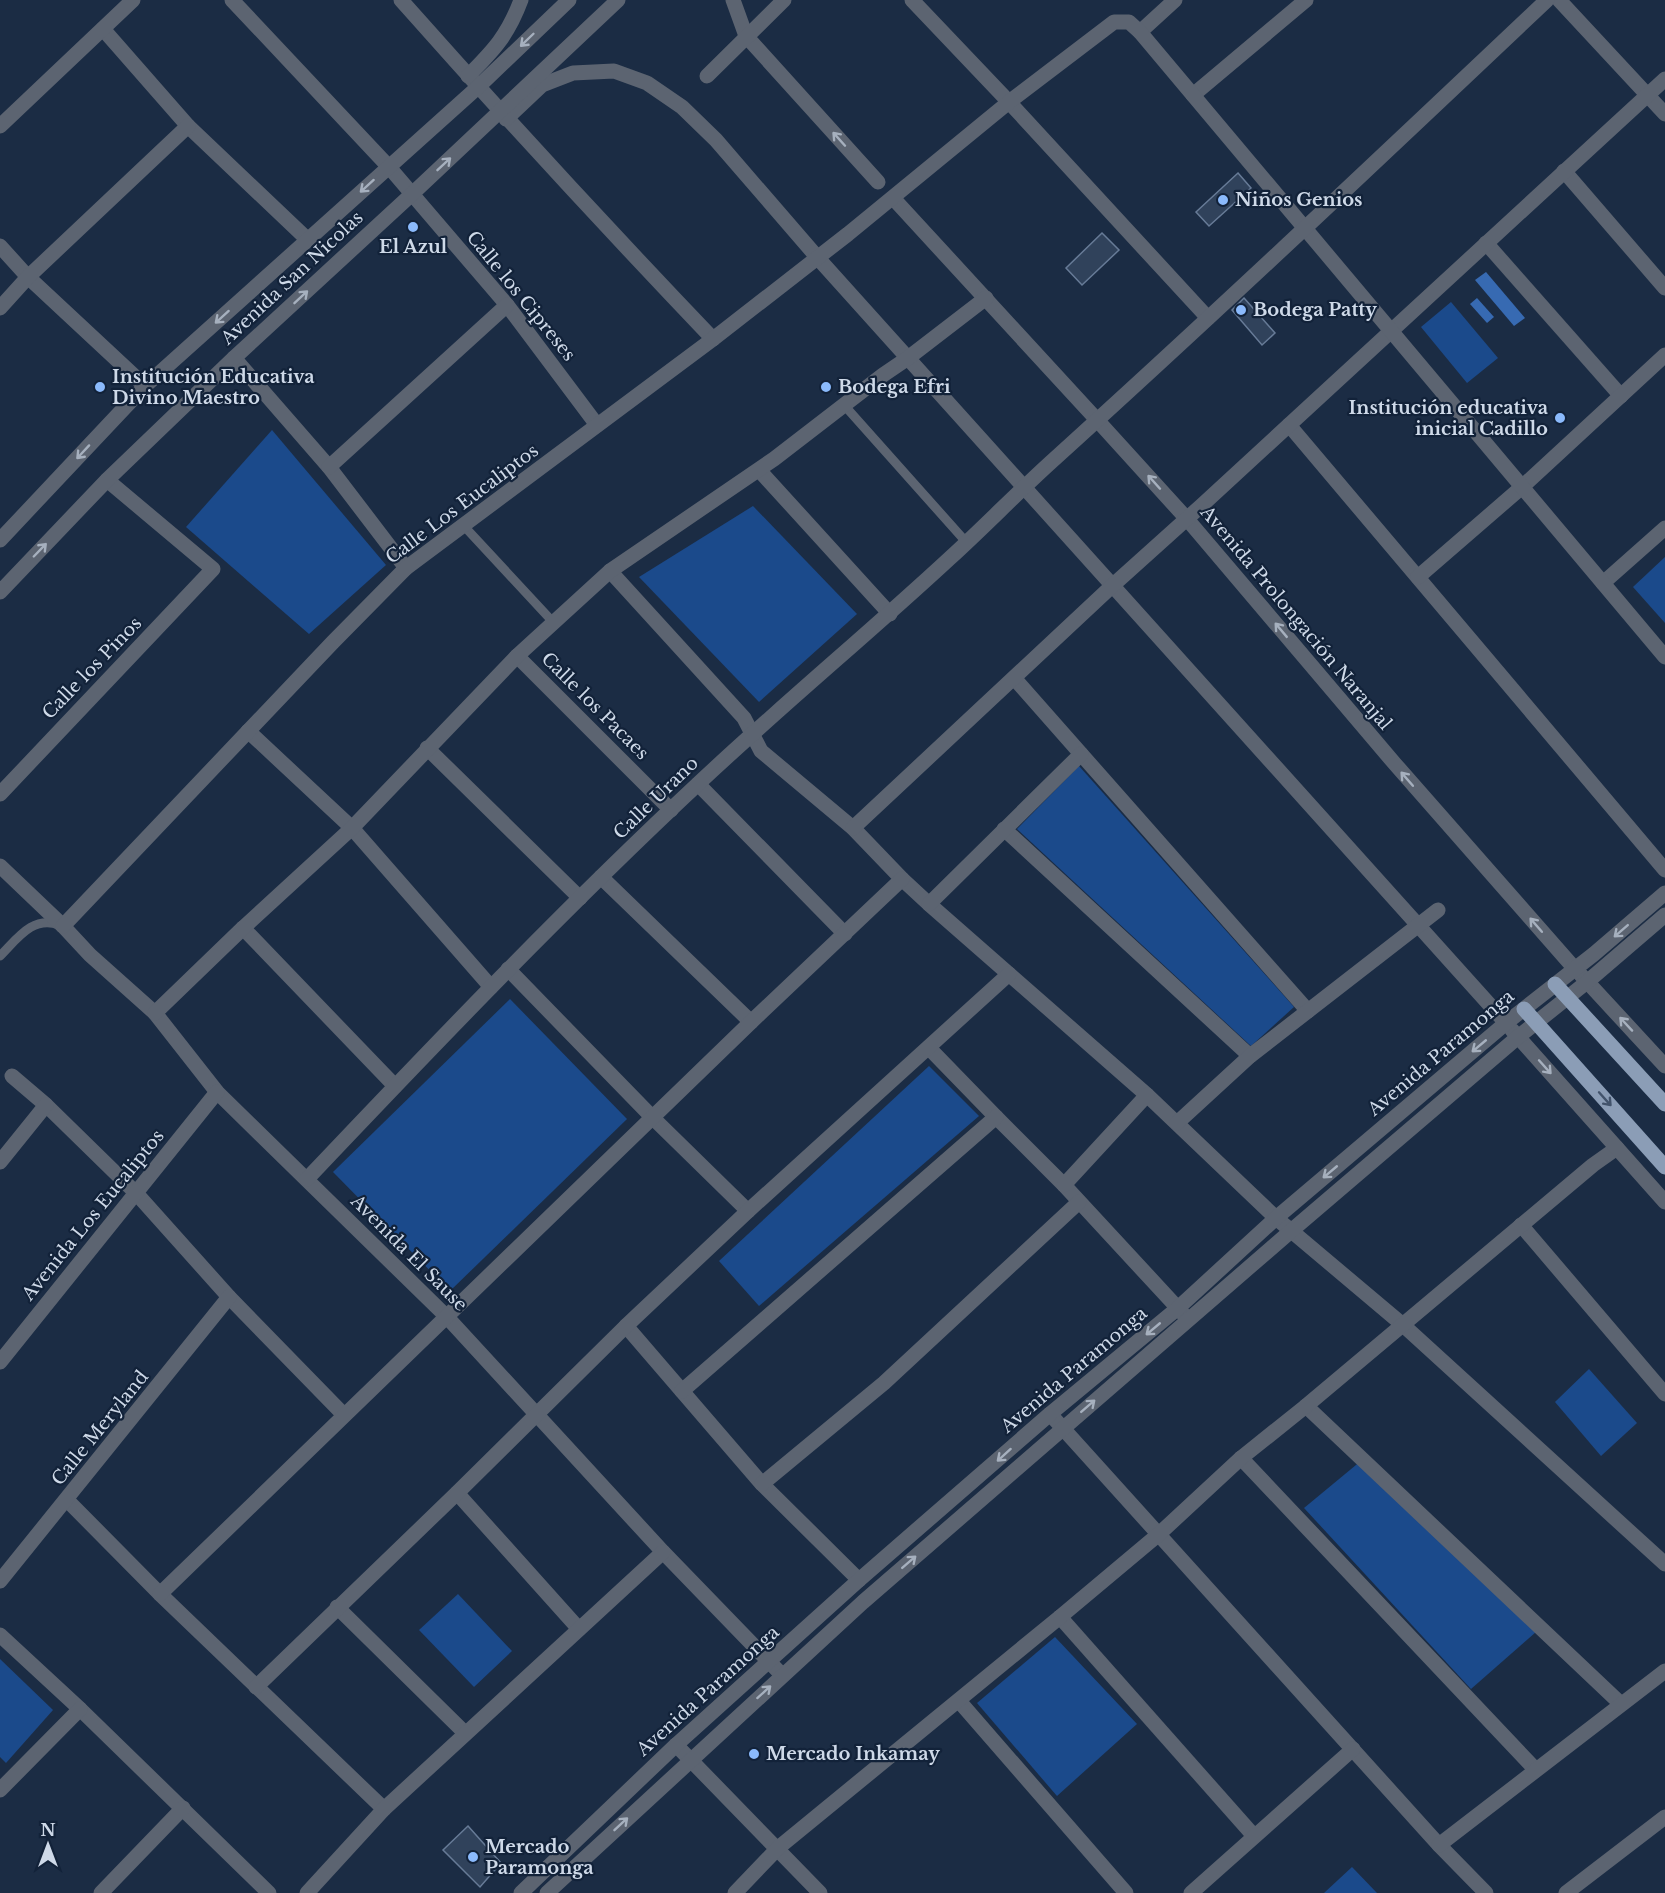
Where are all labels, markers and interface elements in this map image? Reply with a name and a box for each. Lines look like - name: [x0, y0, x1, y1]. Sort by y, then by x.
- one-way arrow: [519, 33, 534, 48]
- one-way arrow: [832, 132, 846, 147]
- one-way arrow: [436, 158, 451, 172]
- one-way arrow: [360, 179, 375, 193]
- place label: Niños Genios: [1235, 189, 1362, 211]
- marker: Niños Genios: [1216, 193, 1230, 207]
- street label: Avenida San Nicolas: [216, 206, 368, 350]
- marker: El Azul: [406, 220, 420, 234]
- street label: Calle los Cipreses: [462, 227, 580, 365]
- place label: El Azul: [379, 236, 448, 258]
- one-way arrow: [293, 290, 308, 304]
- place label: Bodega Patty: [1253, 299, 1377, 321]
- marker: Bodega Patty: [1234, 303, 1248, 317]
- one-way arrow: [215, 309, 230, 323]
- place label: Institución Educativa Divino Maestro: [112, 366, 315, 409]
- place label: Bodega Efri: [838, 376, 951, 398]
- marker: Institución Educativa Divino Maestro: [93, 380, 107, 394]
- marker: Bodega Efri: [819, 380, 833, 394]
- place label: Institución educativa inicial Cadillo: [1349, 397, 1549, 440]
- marker: Institución educativa inicial Cadillo: [1553, 411, 1567, 425]
- street label: Calle Los Eucaliptos: [381, 439, 543, 569]
- one-way arrow: [75, 445, 90, 460]
- one-way arrow: [1147, 475, 1161, 490]
- street label: Avenida Prolongación Naranjal: [1195, 501, 1396, 735]
- one-way arrow: [33, 542, 48, 557]
- street label: Calle los Pinos: [38, 612, 146, 724]
- one-way arrow: [1274, 622, 1287, 638]
- street label: Calle los Pacaes: [537, 648, 653, 764]
- street label: Calle Urano: [609, 752, 703, 844]
- one-way arrow: [1400, 771, 1414, 786]
- one-way arrow: [1529, 918, 1543, 933]
- one-way arrow: [1614, 924, 1629, 938]
- street label: Avenida Paramonga: [1363, 985, 1519, 1121]
- one-way arrow: [1619, 1016, 1633, 1031]
- one-way arrow: [1472, 1039, 1487, 1053]
- one-way arrow: [1538, 1059, 1552, 1074]
- one-way arrow: [1598, 1092, 1612, 1107]
- street label: Avenida Los Eucaliptos: [17, 1125, 169, 1306]
- one-way arrow: [1322, 1165, 1338, 1178]
- street label: Avenida El Sause: [345, 1189, 472, 1316]
- street label: Avenida Paramonga: [996, 1302, 1152, 1438]
- one-way arrow: [1145, 1322, 1161, 1335]
- street label: Calle Meryland: [47, 1366, 153, 1490]
- one-way arrow: [1080, 1399, 1095, 1413]
- one-way arrow: [997, 1448, 1012, 1462]
- one-way arrow: [901, 1555, 916, 1569]
- street label: Avenida Paramonga: [631, 1621, 784, 1762]
- one-way arrow: [756, 1685, 771, 1699]
- place label: Mercado Inkamay: [766, 1743, 940, 1765]
- marker: Mercado Inkamay: [747, 1747, 761, 1761]
- north arrow: [18, 1815, 78, 1875]
- one-way arrow: [613, 1817, 628, 1831]
- text: N: [40, 1820, 56, 1840]
- place label: Mercado Paramonga: [485, 1836, 594, 1879]
- marker: Mercado Paramonga: [466, 1850, 480, 1864]

